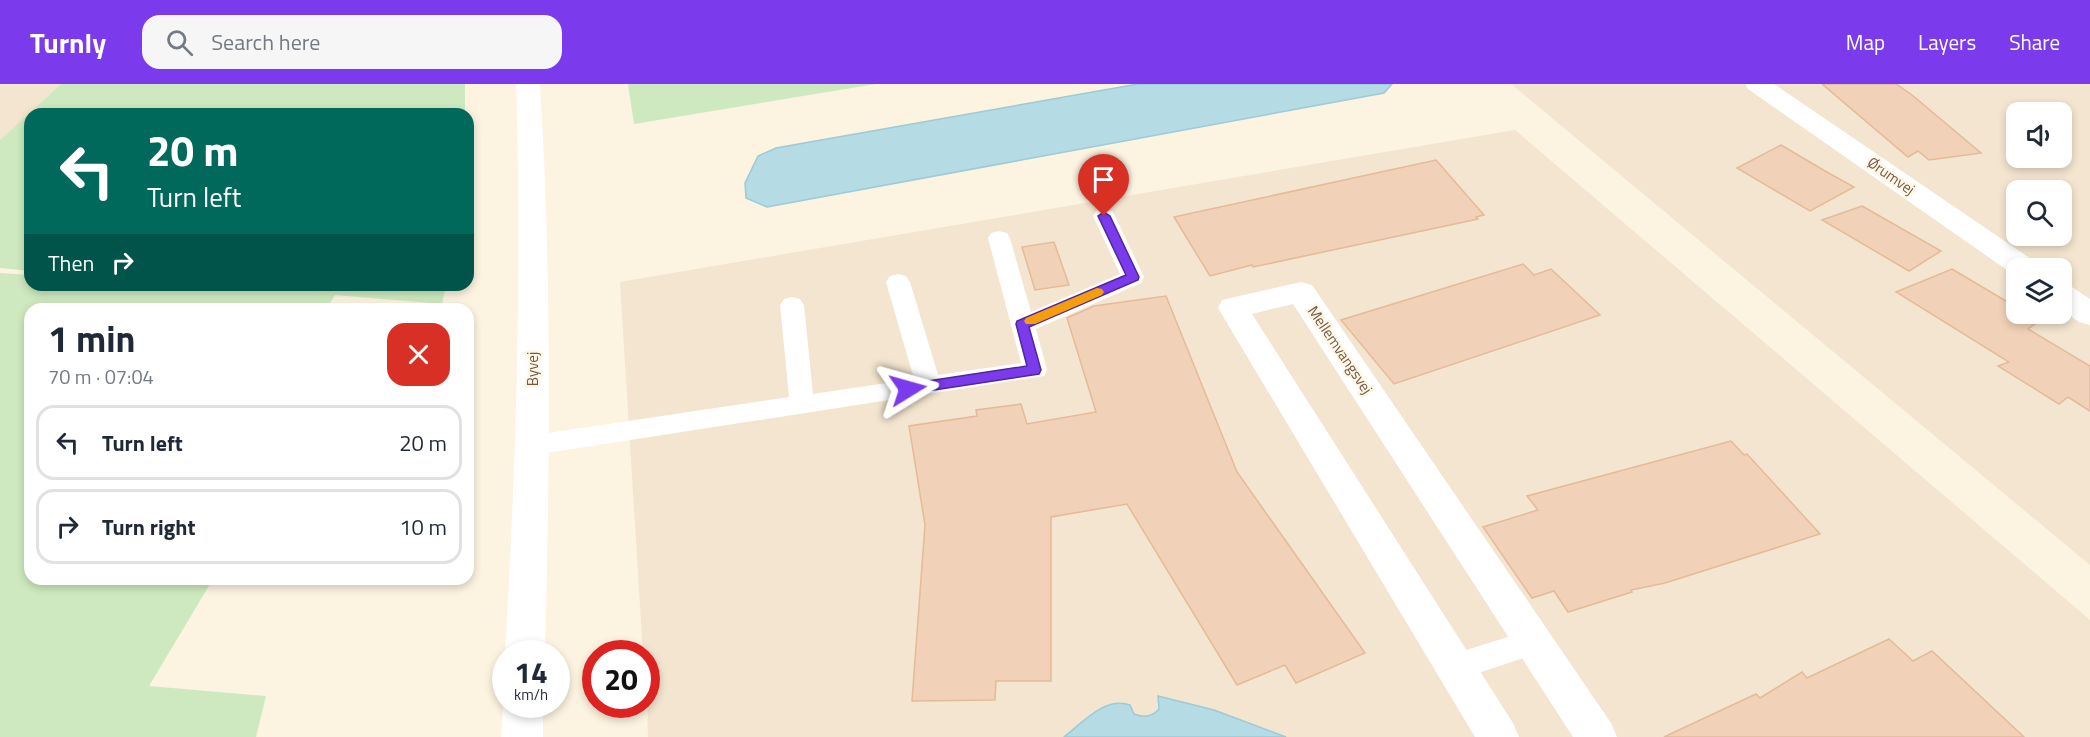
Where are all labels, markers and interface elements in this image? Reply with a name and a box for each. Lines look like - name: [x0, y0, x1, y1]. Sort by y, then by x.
- search box: [142, 15, 562, 69]
- text: Turnly: [30, 21, 106, 64]
- text: Search here: [211, 25, 320, 59]
- icon: search: [163, 26, 196, 59]
- text: Map: [1846, 26, 1885, 58]
- text: Layers: [1918, 26, 1976, 58]
- text: Share: [2009, 26, 2060, 58]
- map controls: [2006, 102, 2072, 324]
- button: sound: [2006, 102, 2072, 168]
- text: 20 m: [147, 118, 239, 182]
- icon: left: [48, 132, 126, 210]
- street label: Ørumvej: [1863, 151, 1920, 200]
- pin: [1078, 154, 1129, 216]
- icon: arrive: [1087, 163, 1120, 196]
- text: Turn left: [147, 176, 241, 217]
- button: search: [2006, 180, 2072, 246]
- text: Then: [48, 246, 94, 280]
- icon: right: [106, 246, 139, 279]
- button: layers: [2006, 258, 2072, 324]
- street label: Mellemvangsvej: [1302, 301, 1379, 399]
- text: 1 min: [48, 311, 135, 366]
- button: close: [387, 323, 450, 386]
- street label: Byvej: [521, 352, 544, 386]
- position arrow: [876, 357, 940, 421]
- text: 70 m · 07:04: [48, 361, 154, 392]
- icon: left: [51, 426, 84, 459]
- text: Turn left: [102, 426, 183, 460]
- text: 20 m: [399, 426, 447, 460]
- icon: right: [51, 510, 84, 543]
- text: Turn right: [102, 510, 196, 544]
- text: 10 m: [399, 510, 447, 544]
- speed limit sign: 20: [582, 640, 660, 718]
- text: 14: [514, 649, 548, 695]
- text: km/h: [514, 683, 548, 706]

